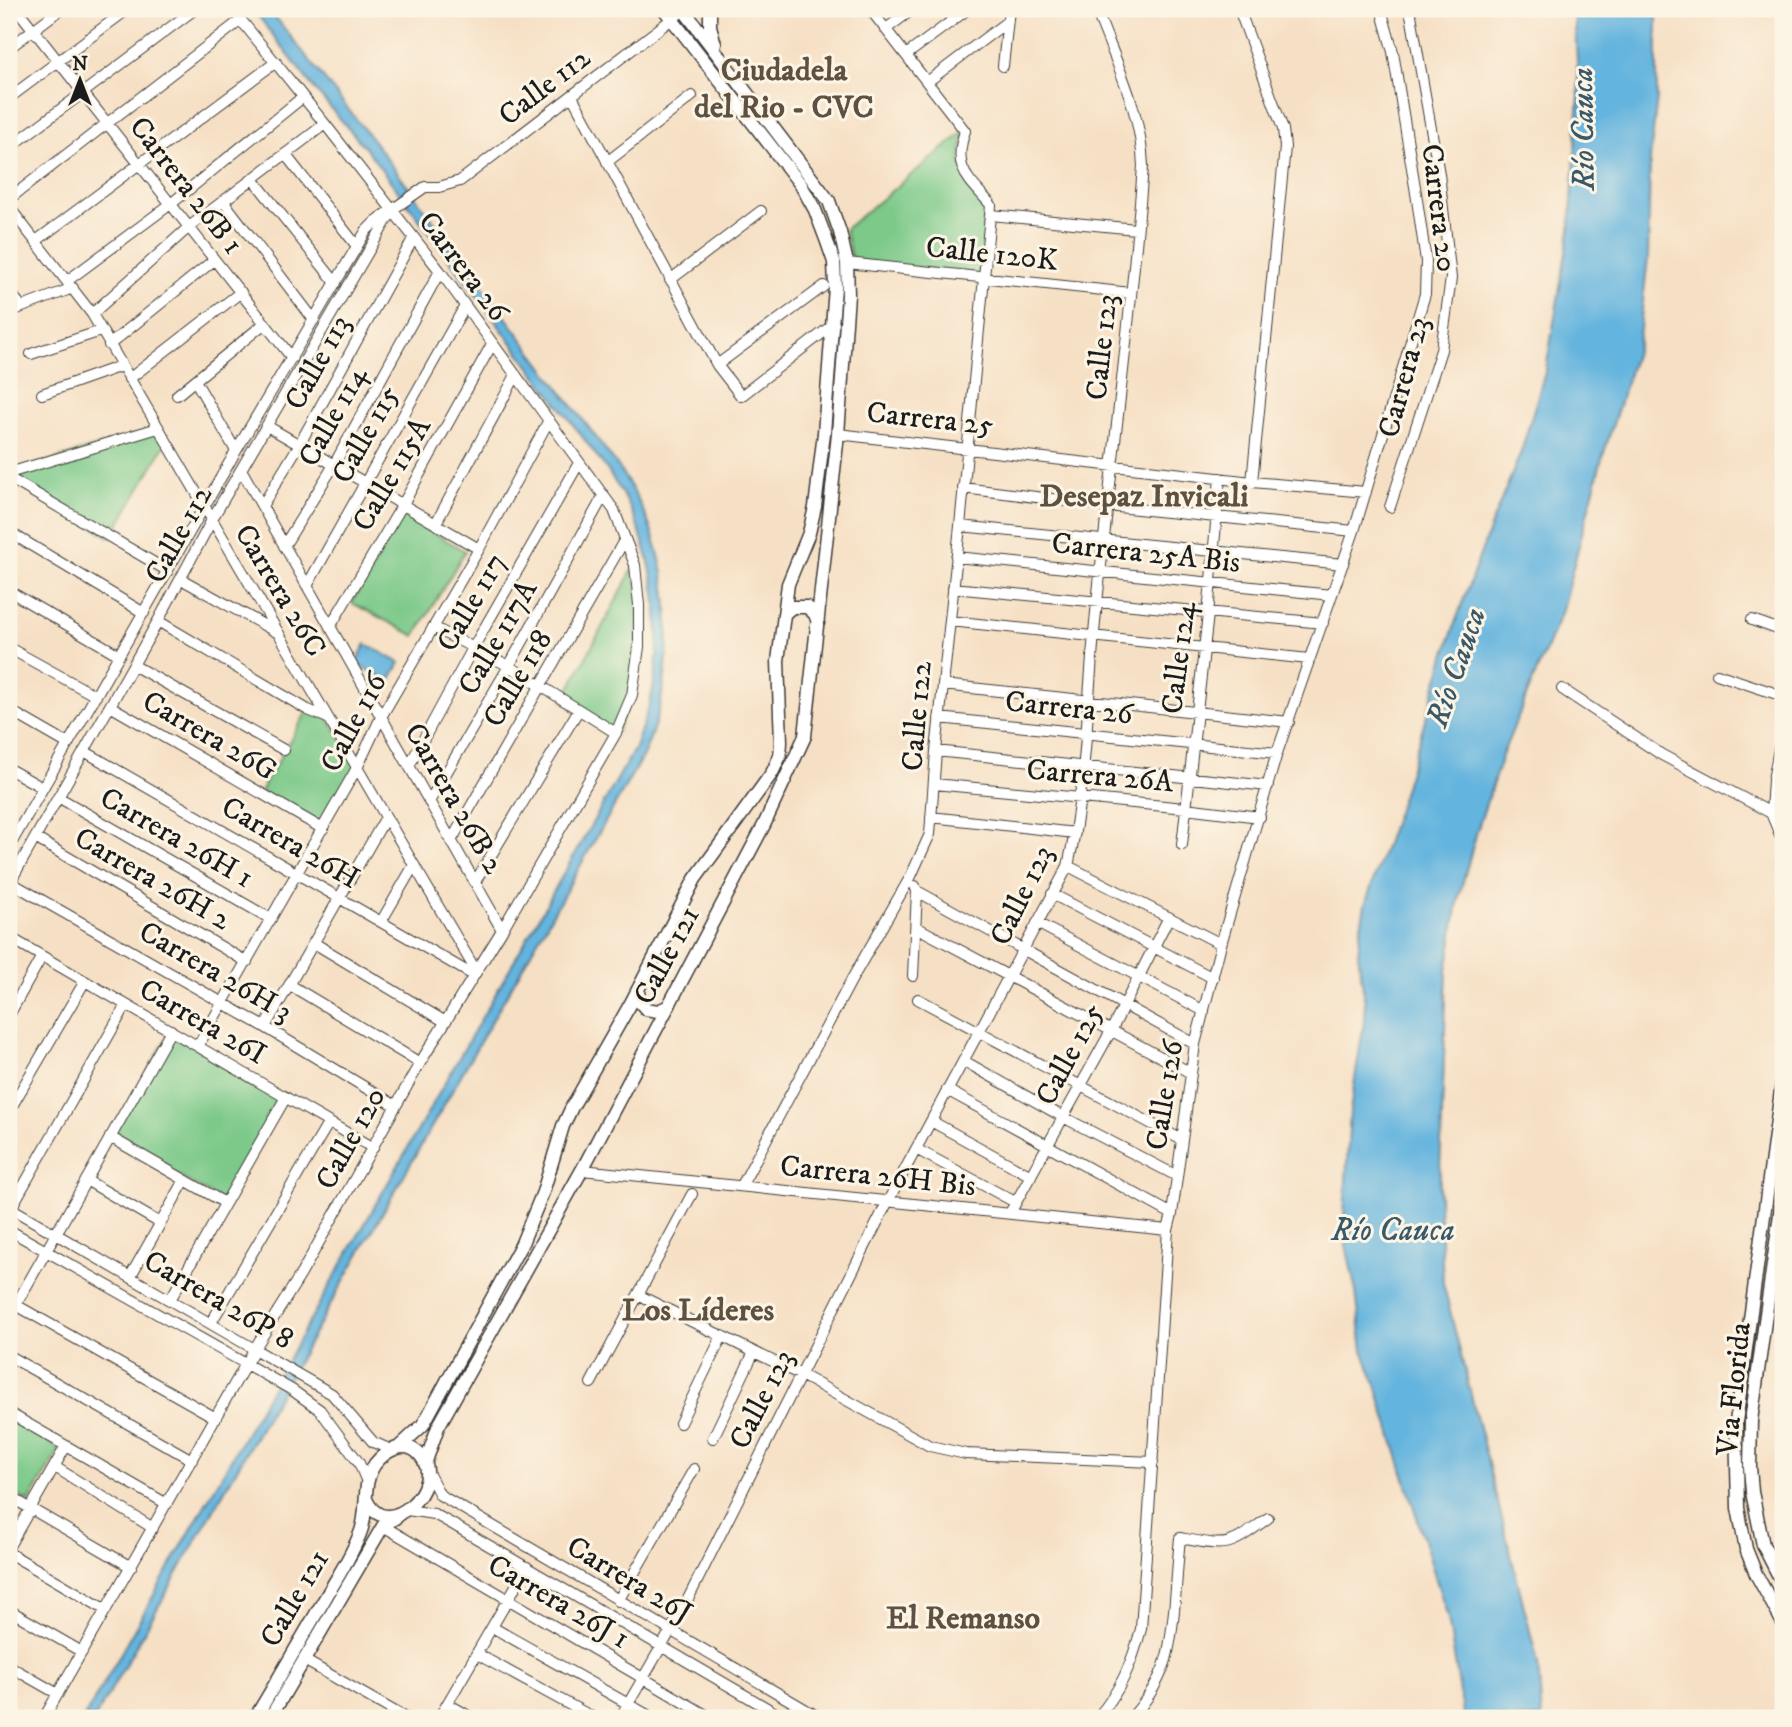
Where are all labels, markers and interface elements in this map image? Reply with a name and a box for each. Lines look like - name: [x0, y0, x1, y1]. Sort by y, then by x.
- street label: Calle 112: [492, 40, 598, 134]
- north arrow: [46, 46, 116, 116]
- district label: Ciudadela del Rio - CVC: [694, 51, 874, 128]
- text: N: [72, 53, 88, 76]
- water label: Río Cauca: [1563, 67, 1605, 192]
- street label: Carrera 26B 1: [121, 110, 251, 262]
- street label: Carrera 20: [1412, 142, 1465, 274]
- street label: Carrera 26: [409, 205, 517, 330]
- street label: Calle 120K: [924, 229, 1060, 280]
- street label: Calle 123: [1079, 292, 1126, 402]
- street label: Calle 113: [277, 309, 359, 417]
- street label: Carrera 23: [1371, 313, 1438, 442]
- street label: Calle 114: [291, 360, 376, 473]
- street label: Calle 115: [324, 379, 408, 490]
- street label: Carrera 25: [865, 394, 995, 445]
- street label: Calle 115A: [345, 410, 440, 538]
- district label: Desepaz Invicali: [1040, 477, 1248, 517]
- street label: Calle 112: [137, 479, 221, 590]
- street label: Carrera 26C: [226, 518, 334, 664]
- street label: Carrera 25A Bis: [1050, 525, 1242, 582]
- street label: Calle 117: [429, 547, 515, 658]
- street label: Calle 117A: [451, 573, 546, 702]
- street label: Calle 124: [1154, 599, 1205, 716]
- water label: Río Cauca: [1418, 603, 1496, 734]
- street label: Calle 118: [476, 623, 561, 734]
- street label: Calle 122: [894, 659, 941, 773]
- street label: Calle 116: [313, 666, 396, 779]
- street label: Carrera 26G: [135, 683, 283, 790]
- street label: Carrera 26: [1003, 683, 1136, 734]
- street label: Carrera 26B 2: [396, 717, 512, 881]
- street label: Carrera 26A: [1025, 752, 1176, 801]
- street label: Carrera 26H 1: [93, 780, 259, 897]
- street label: Carrera 26H: [215, 789, 366, 898]
- street label: Carrera 26H 2: [67, 820, 237, 939]
- street label: Calle 123: [982, 840, 1062, 952]
- street label: Calle 121: [626, 900, 709, 1011]
- street label: Carrera 26H 3: [132, 914, 299, 1031]
- street label: Carrera 26I: [132, 971, 272, 1073]
- street label: Calle 125: [1028, 997, 1113, 1112]
- street label: Calle 126: [1139, 1036, 1193, 1153]
- street label: Calle 120: [308, 1081, 394, 1196]
- street label: Carrera 26H Bis: [778, 1148, 977, 1205]
- water label: Río Cauca: [1330, 1211, 1455, 1251]
- street label: Carrera 26P 8: [137, 1243, 300, 1358]
- district label: Los Líderes: [622, 1291, 775, 1331]
- street label: Via Florida: [1709, 1320, 1760, 1459]
- street label: Calle 123: [722, 1344, 803, 1455]
- street label: Carrera 26J: [560, 1528, 699, 1632]
- street label: Calle 121: [253, 1543, 338, 1654]
- street label: Carrera 26J 1: [481, 1547, 636, 1658]
- district label: El Remanso: [886, 1599, 1040, 1639]

